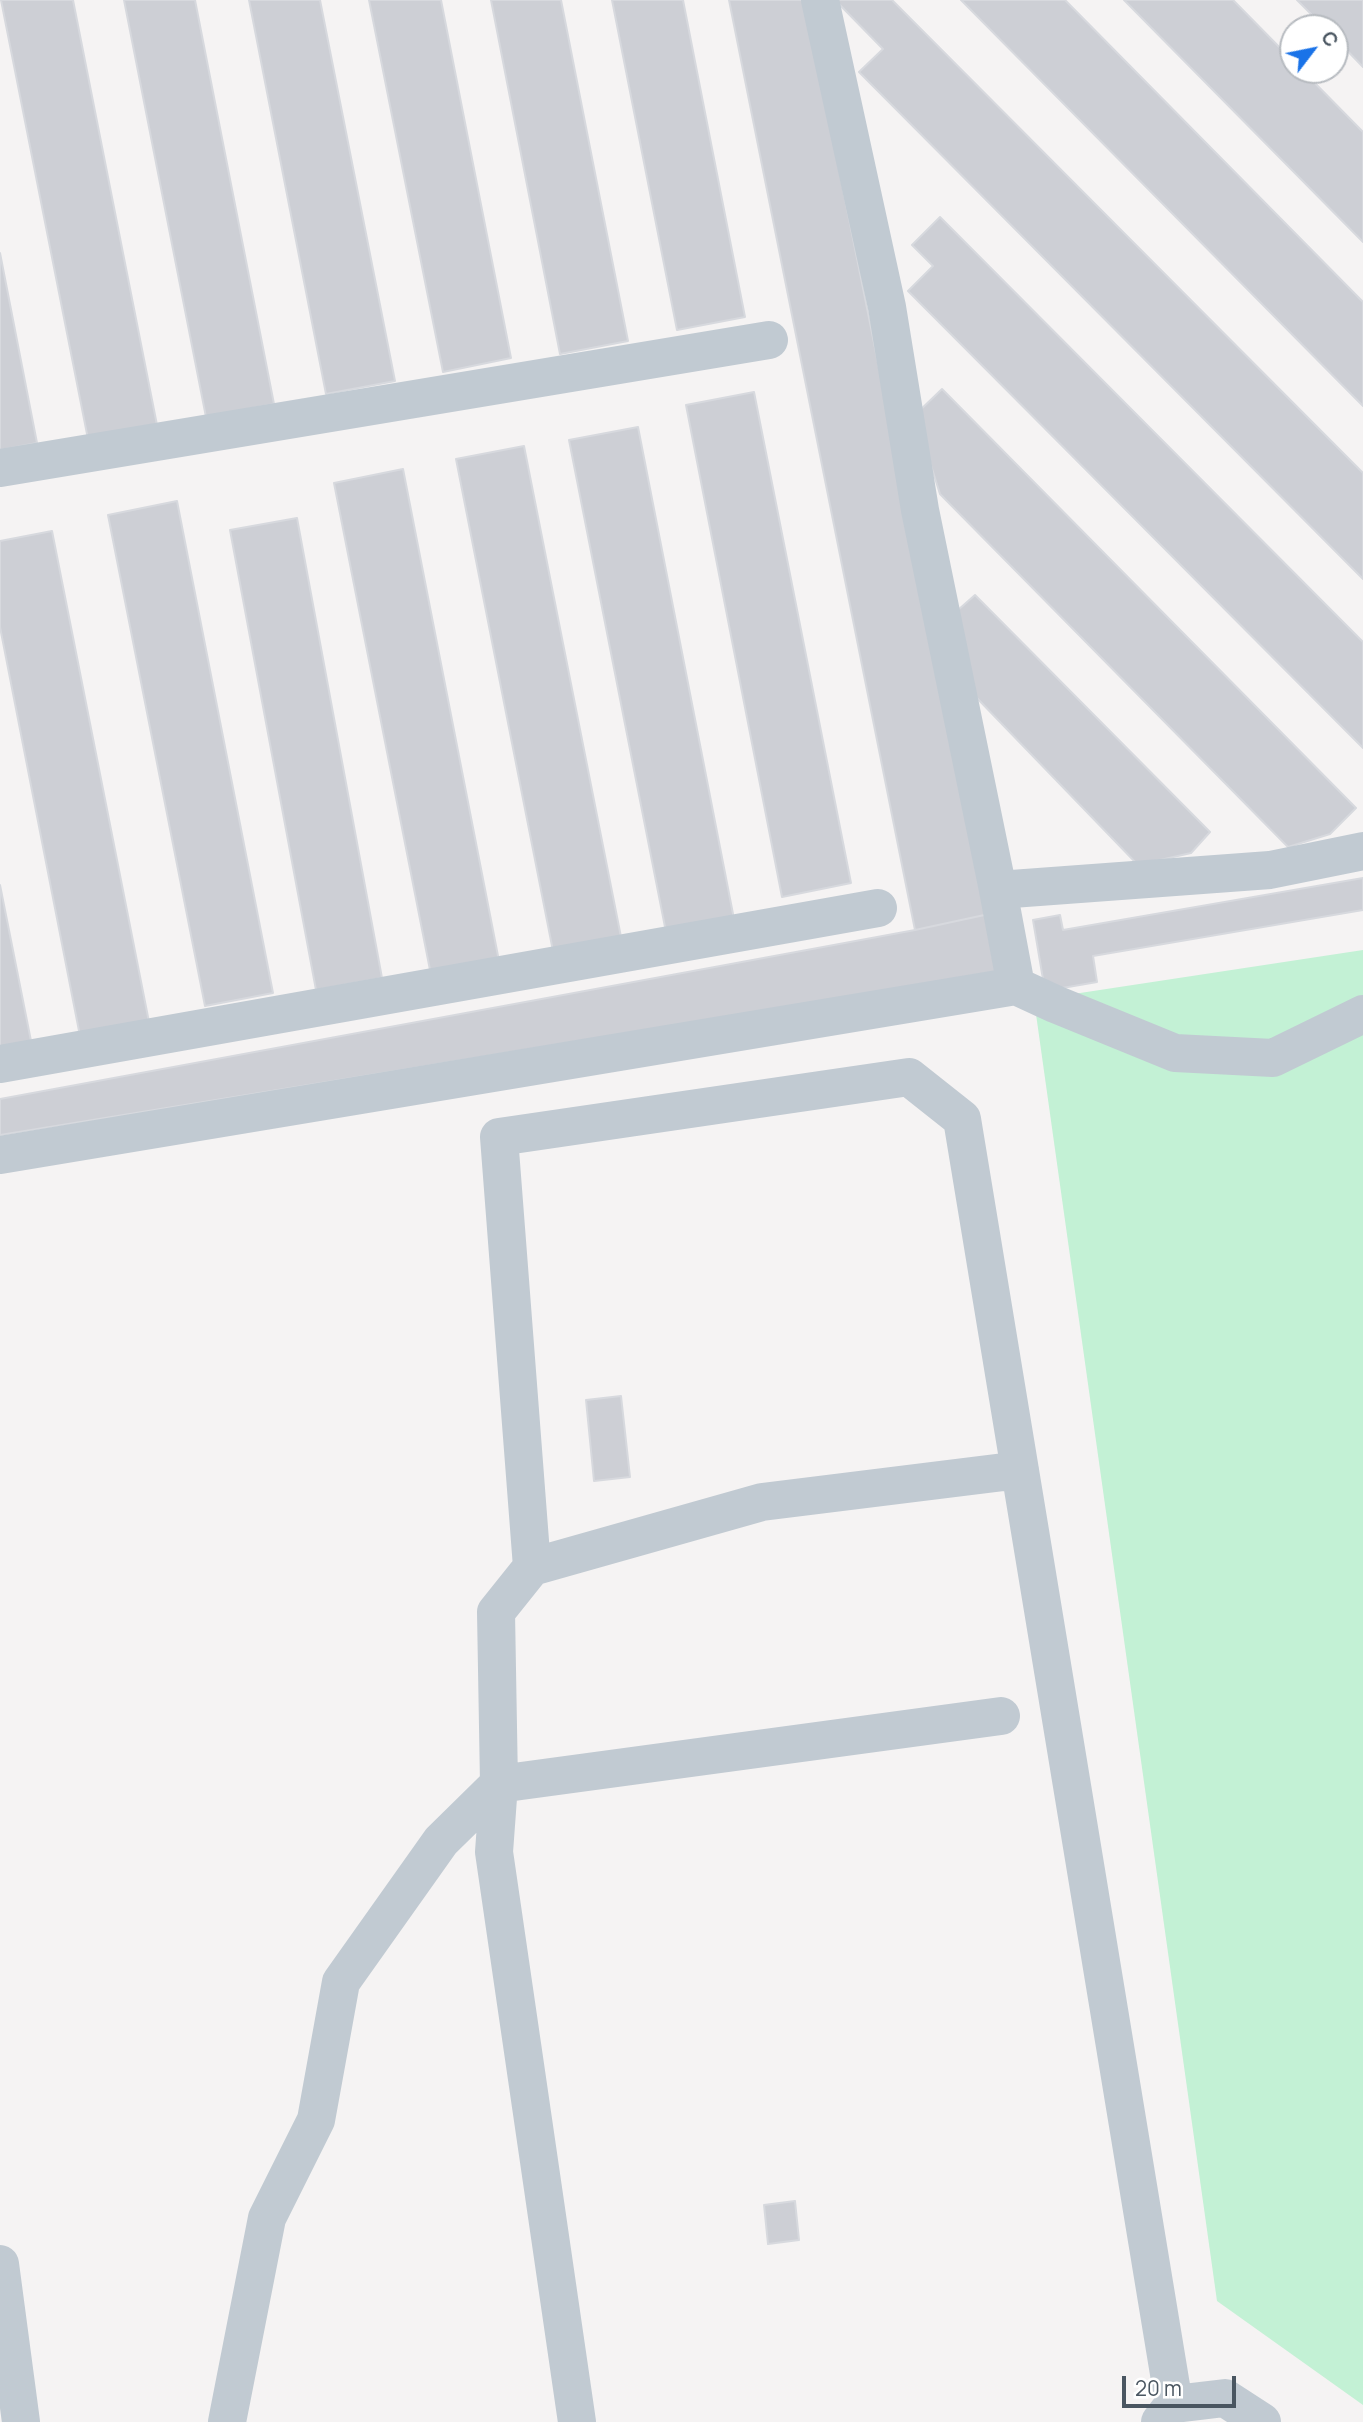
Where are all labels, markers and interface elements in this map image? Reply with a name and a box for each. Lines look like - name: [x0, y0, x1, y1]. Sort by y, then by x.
- north arrow: [1279, 14, 1349, 84]
- text: С: [1315, 26, 1345, 52]
- scale bar: [1125, 2362, 1239, 2406]
- text: 20 m: [1135, 2374, 1182, 2402]

